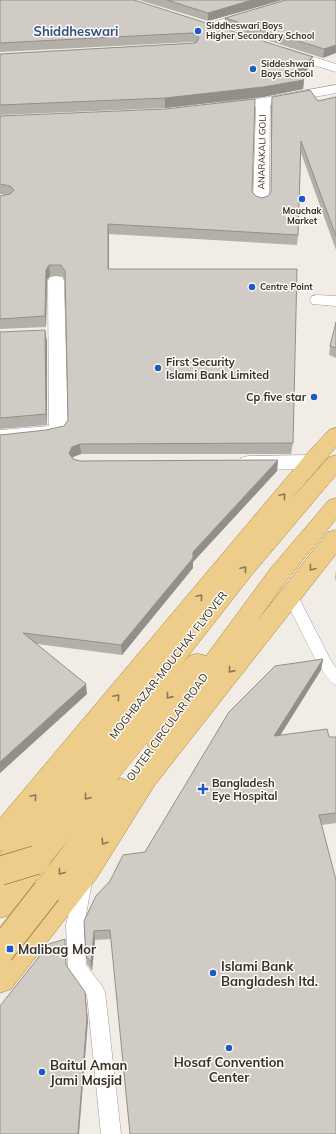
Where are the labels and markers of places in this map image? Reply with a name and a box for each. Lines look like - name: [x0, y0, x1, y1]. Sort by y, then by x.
- place label: Siddheswari Boys Higher Secondary School: [206, 20, 314, 42]
- marker: Siddheswari Boys Higher Secondary School: [193, 26, 203, 36]
- place label: Siddeshwari Boys School: [261, 58, 314, 80]
- marker: Siddeshwari Boys School: [248, 64, 258, 74]
- marker: Mouchak Market: [297, 194, 307, 204]
- place label: Mouchak Market: [282, 205, 323, 226]
- place label: Centre Point: [260, 281, 313, 292]
- marker: Centre Point: [247, 282, 257, 292]
- place label: First Security Islami Bank Limited: [166, 355, 269, 382]
- marker: First Security Islami Bank Limited: [153, 363, 163, 373]
- place label: Cp five star: [246, 390, 307, 404]
- marker: Cp five star: [309, 392, 319, 402]
- place label: Bangladesh Eye Hospital: [212, 776, 278, 803]
- marker: Bangladesh Eye Hospital: [197, 783, 209, 795]
- place label: Malibag Mor: [18, 941, 97, 957]
- marker: Malibag Mor: [5, 944, 15, 954]
- place label: Islami Bank Bangladesh ltd.: [221, 958, 318, 989]
- marker: Islami Bank Bangladesh ltd.: [208, 968, 218, 978]
- marker: Hosaf Convention Center: [224, 1043, 234, 1053]
- place label: Hosaf Convention Center: [174, 1054, 284, 1085]
- place label: Baitul Aman Jami Masjid: [50, 1057, 127, 1088]
- marker: Baitul Aman Jami Masjid: [37, 1067, 47, 1077]

